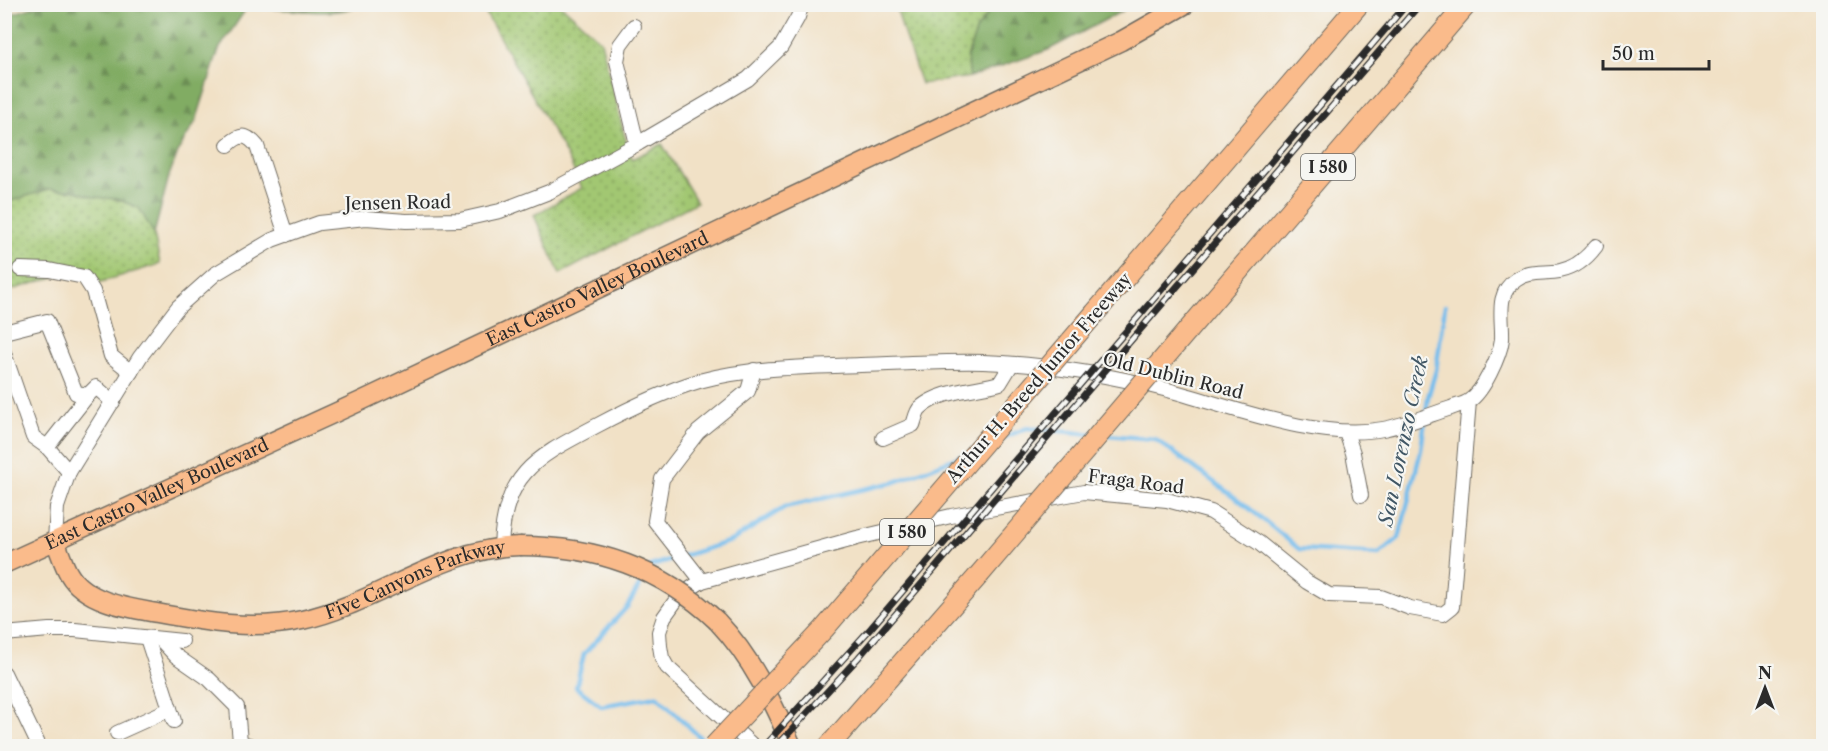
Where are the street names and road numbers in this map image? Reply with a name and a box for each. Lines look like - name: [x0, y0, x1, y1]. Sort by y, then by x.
- road number: I 580: [1301, 154, 1355, 180]
- street label: Jensen Road: [342, 191, 451, 215]
- street label: East Castro Valley Boulevard: [483, 227, 712, 351]
- street label: Arthur H. Breed Junior Freeway: [941, 268, 1137, 489]
- street label: Old Dublin Road: [1101, 348, 1245, 404]
- street label: East Castro Valley Boulevard: [42, 434, 272, 555]
- street label: Fraga Road: [1087, 465, 1185, 499]
- road number: I 580: [880, 519, 934, 545]
- street label: Five Canyons Parkway: [322, 536, 507, 624]

